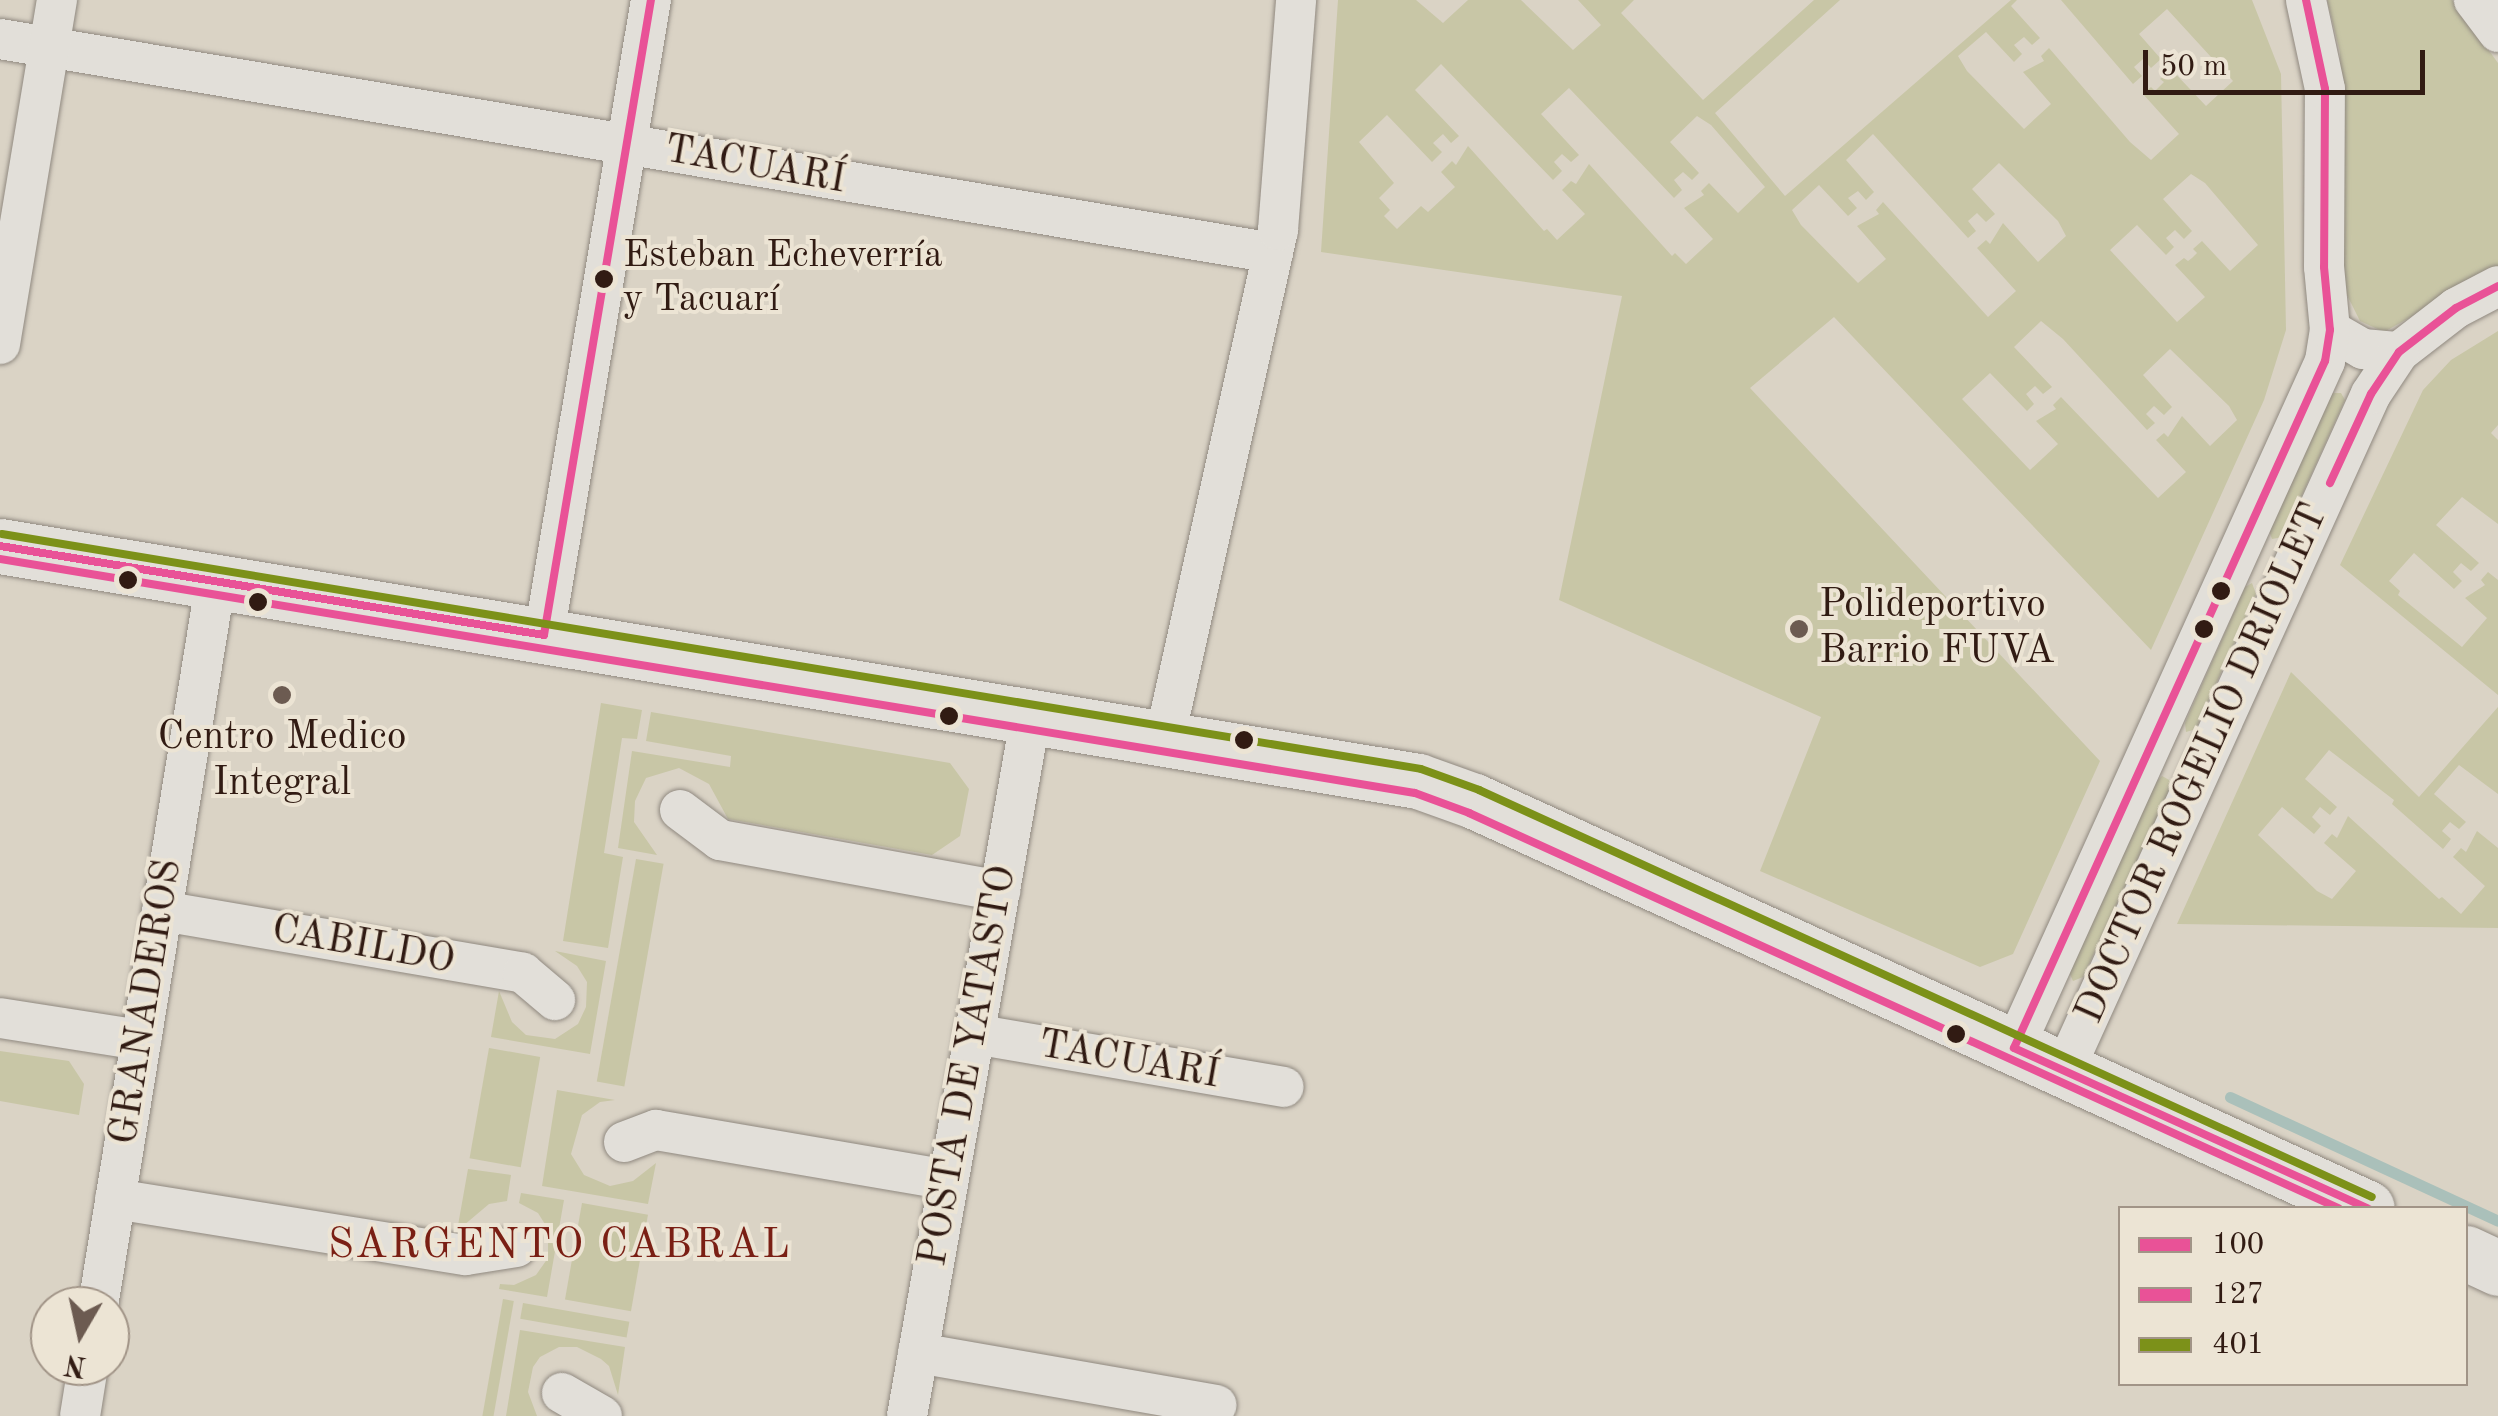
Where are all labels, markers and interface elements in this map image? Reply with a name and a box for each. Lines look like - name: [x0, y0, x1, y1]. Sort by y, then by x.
- scale bar: [2148, 30, 2430, 92]
- text: 50 m: [2160, 52, 2227, 82]
- street label: TACUARÍ: [661, 126, 849, 206]
- place label: Esteban Echeverría y Tacuarí: [623, 234, 943, 323]
- marker: Esteban Echeverría y Tacuarí: [594, 269, 614, 289]
- street label: DOCTOR ROGELIO DRIOLET: [2066, 497, 2340, 1031]
- unlabelled marker: [118, 570, 138, 590]
- unlabelled marker: [2211, 581, 2231, 601]
- place label: Polideportivo Barrio FUVA: [1819, 582, 2055, 676]
- unlabelled marker: [248, 592, 268, 612]
- marker: Polideportivo Barrio FUVA: [1788, 618, 1810, 640]
- unlabelled marker: [2194, 619, 2214, 639]
- marker: Centro Medico Integral: [269, 682, 295, 708]
- unlabelled marker: [939, 706, 959, 726]
- place label: Centro Medico Integral: [157, 714, 407, 808]
- unlabelled marker: [1234, 730, 1254, 750]
- street label: GRANADEROS: [101, 856, 193, 1148]
- street label: POSTA DE YATASTO: [910, 862, 1028, 1270]
- street label: CABILDO: [268, 906, 458, 986]
- street label: TACUARÍ: [1035, 1021, 1223, 1101]
- unlabelled marker: [1946, 1024, 1966, 1044]
- legend: [2118, 1206, 2468, 1386]
- district label: SARGENTO CABRAL: [328, 1221, 792, 1271]
- text: 100: [2212, 1230, 2264, 1260]
- text: 127: [2212, 1280, 2264, 1310]
- north arrow: [30, 1286, 130, 1386]
- text: 401: [2212, 1330, 2264, 1360]
- text: N: [63, 1348, 88, 1379]

